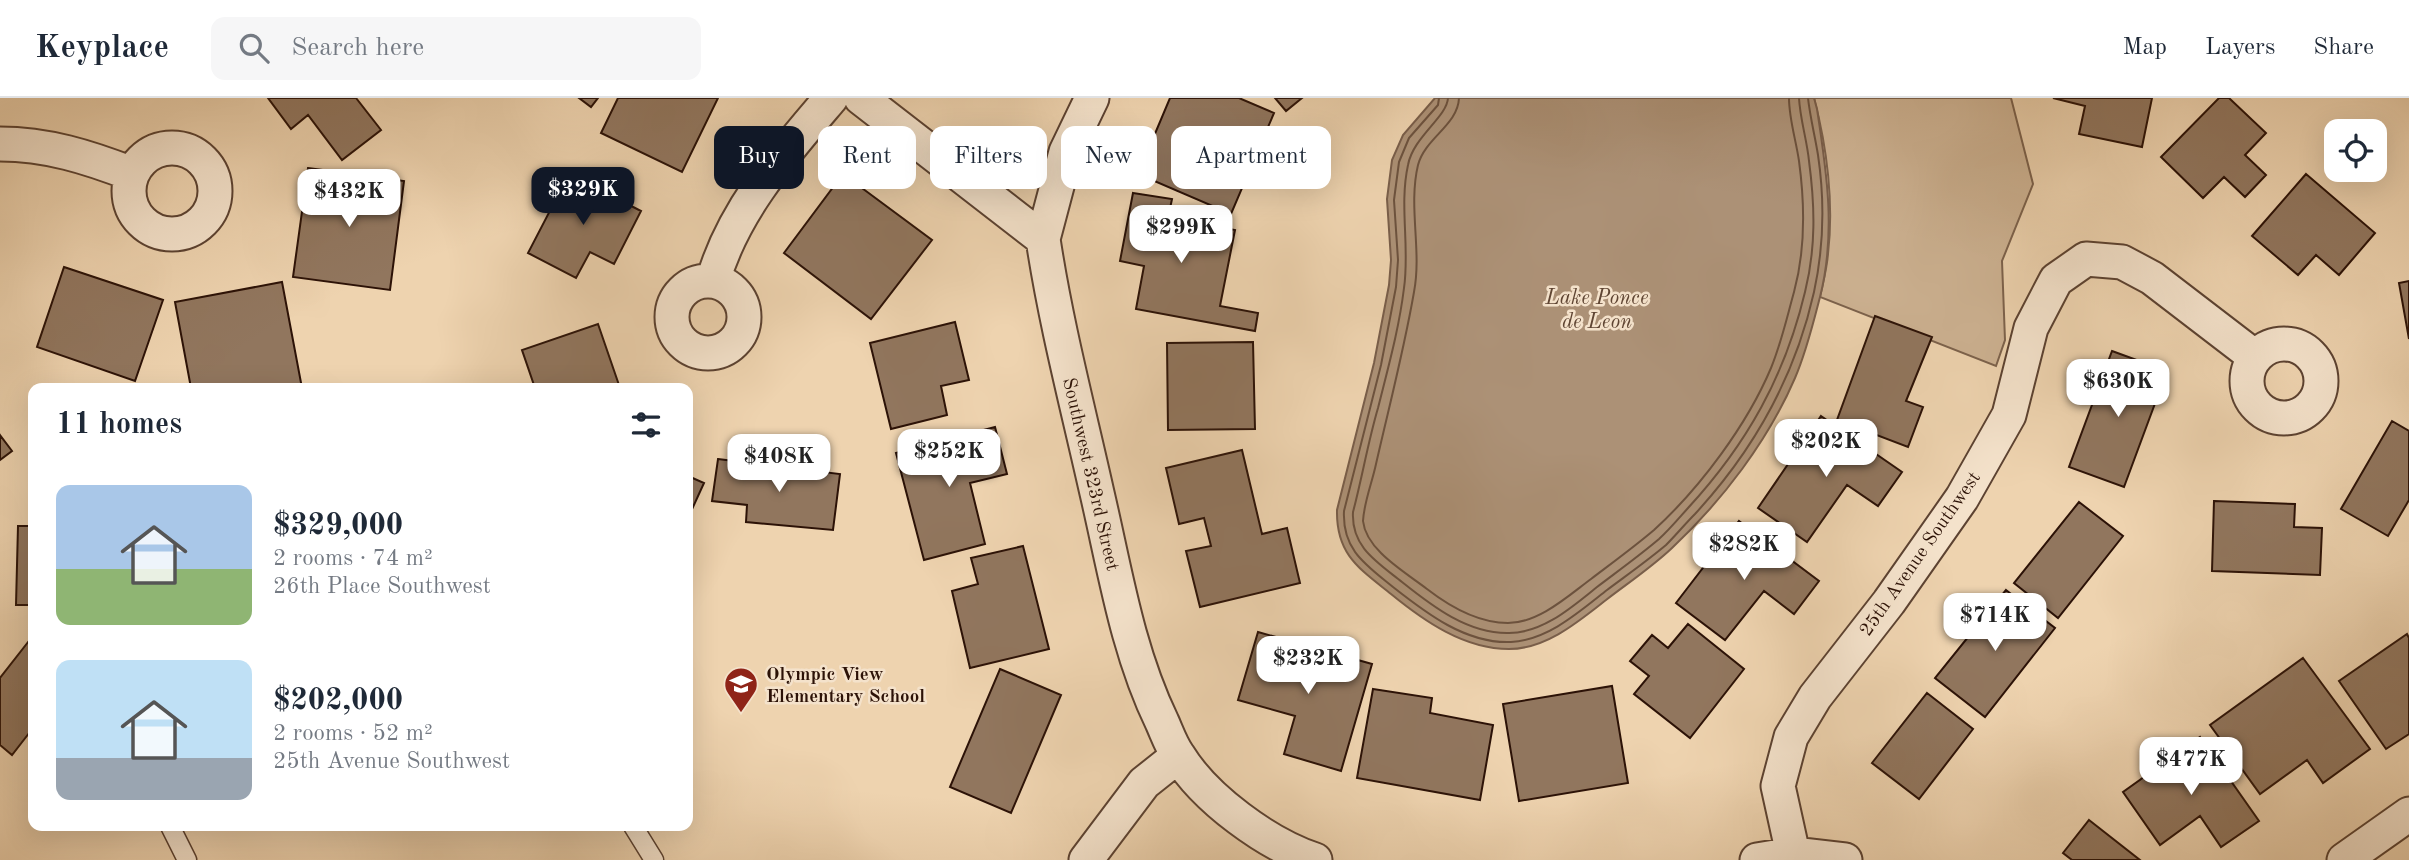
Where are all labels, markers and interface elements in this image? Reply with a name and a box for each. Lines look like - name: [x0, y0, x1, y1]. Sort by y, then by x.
- search box: [211, 17, 701, 80]
- icon: search: [235, 29, 273, 67]
- text: Keyplace: [35, 32, 169, 65]
- text: Search here: [291, 35, 424, 61]
- text: Map: [2123, 36, 2167, 60]
- text: Layers: [2205, 36, 2275, 60]
- text: Share: [2313, 36, 2374, 60]
- map controls: [2324, 119, 2387, 182]
- button: locate: [2324, 119, 2387, 182]
- chip: Buy: [714, 126, 804, 189]
- chip: Rent: [818, 126, 916, 189]
- chip: Filters: [930, 126, 1047, 189]
- chip: New: [1061, 126, 1157, 189]
- chip: Apartment: [1171, 126, 1331, 189]
- pin: $329K: [534, 167, 632, 227]
- pin: $432K: [300, 170, 398, 229]
- text: $329K: [547, 178, 619, 201]
- text: $432K: [313, 180, 385, 203]
- pin: $299K: [1132, 206, 1230, 265]
- text: $299K: [1145, 216, 1217, 239]
- water label: Lake Ponce de Leon: [1544, 288, 1649, 333]
- pin: $630K: [2069, 360, 2167, 419]
- text: $630K: [2082, 370, 2154, 393]
- street label: Southwest 323rd Street: [1058, 376, 1121, 573]
- icon: filters: [627, 406, 665, 444]
- text: 11 homes: [56, 410, 182, 440]
- pin: $202K: [1777, 420, 1875, 479]
- pin: $252K: [900, 430, 998, 489]
- text: $202K: [1790, 430, 1862, 453]
- pin: $408K: [730, 434, 828, 494]
- text: $252K: [913, 440, 985, 463]
- text: $408K: [743, 445, 815, 468]
- street label: 25th Avenue Southwest: [1857, 469, 1985, 640]
- text: $329,000: [273, 511, 403, 541]
- icon: home: [112, 513, 196, 597]
- pin: $282K: [1695, 522, 1793, 582]
- text: $282K: [1708, 533, 1780, 556]
- text: 2 rooms · 74 m²: [273, 547, 433, 570]
- text: 26th Place Southwest: [273, 575, 491, 598]
- pin: $714K: [1946, 594, 2044, 653]
- text: $714K: [1959, 604, 2031, 627]
- pin: $232K: [1259, 636, 1357, 696]
- text: $232K: [1272, 647, 1344, 670]
- school or university icon: Olympic View Elementary School: [722, 665, 760, 714]
- place label: Olympic View Elementary School: [766, 666, 925, 707]
- text: $202,000: [273, 686, 403, 716]
- icon: home: [112, 688, 196, 772]
- text: 2 rooms · 52 m²: [273, 722, 433, 745]
- pin: $477K: [2142, 738, 2240, 797]
- text: $477K: [2155, 748, 2227, 771]
- text: 25th Avenue Southwest: [273, 750, 510, 773]

